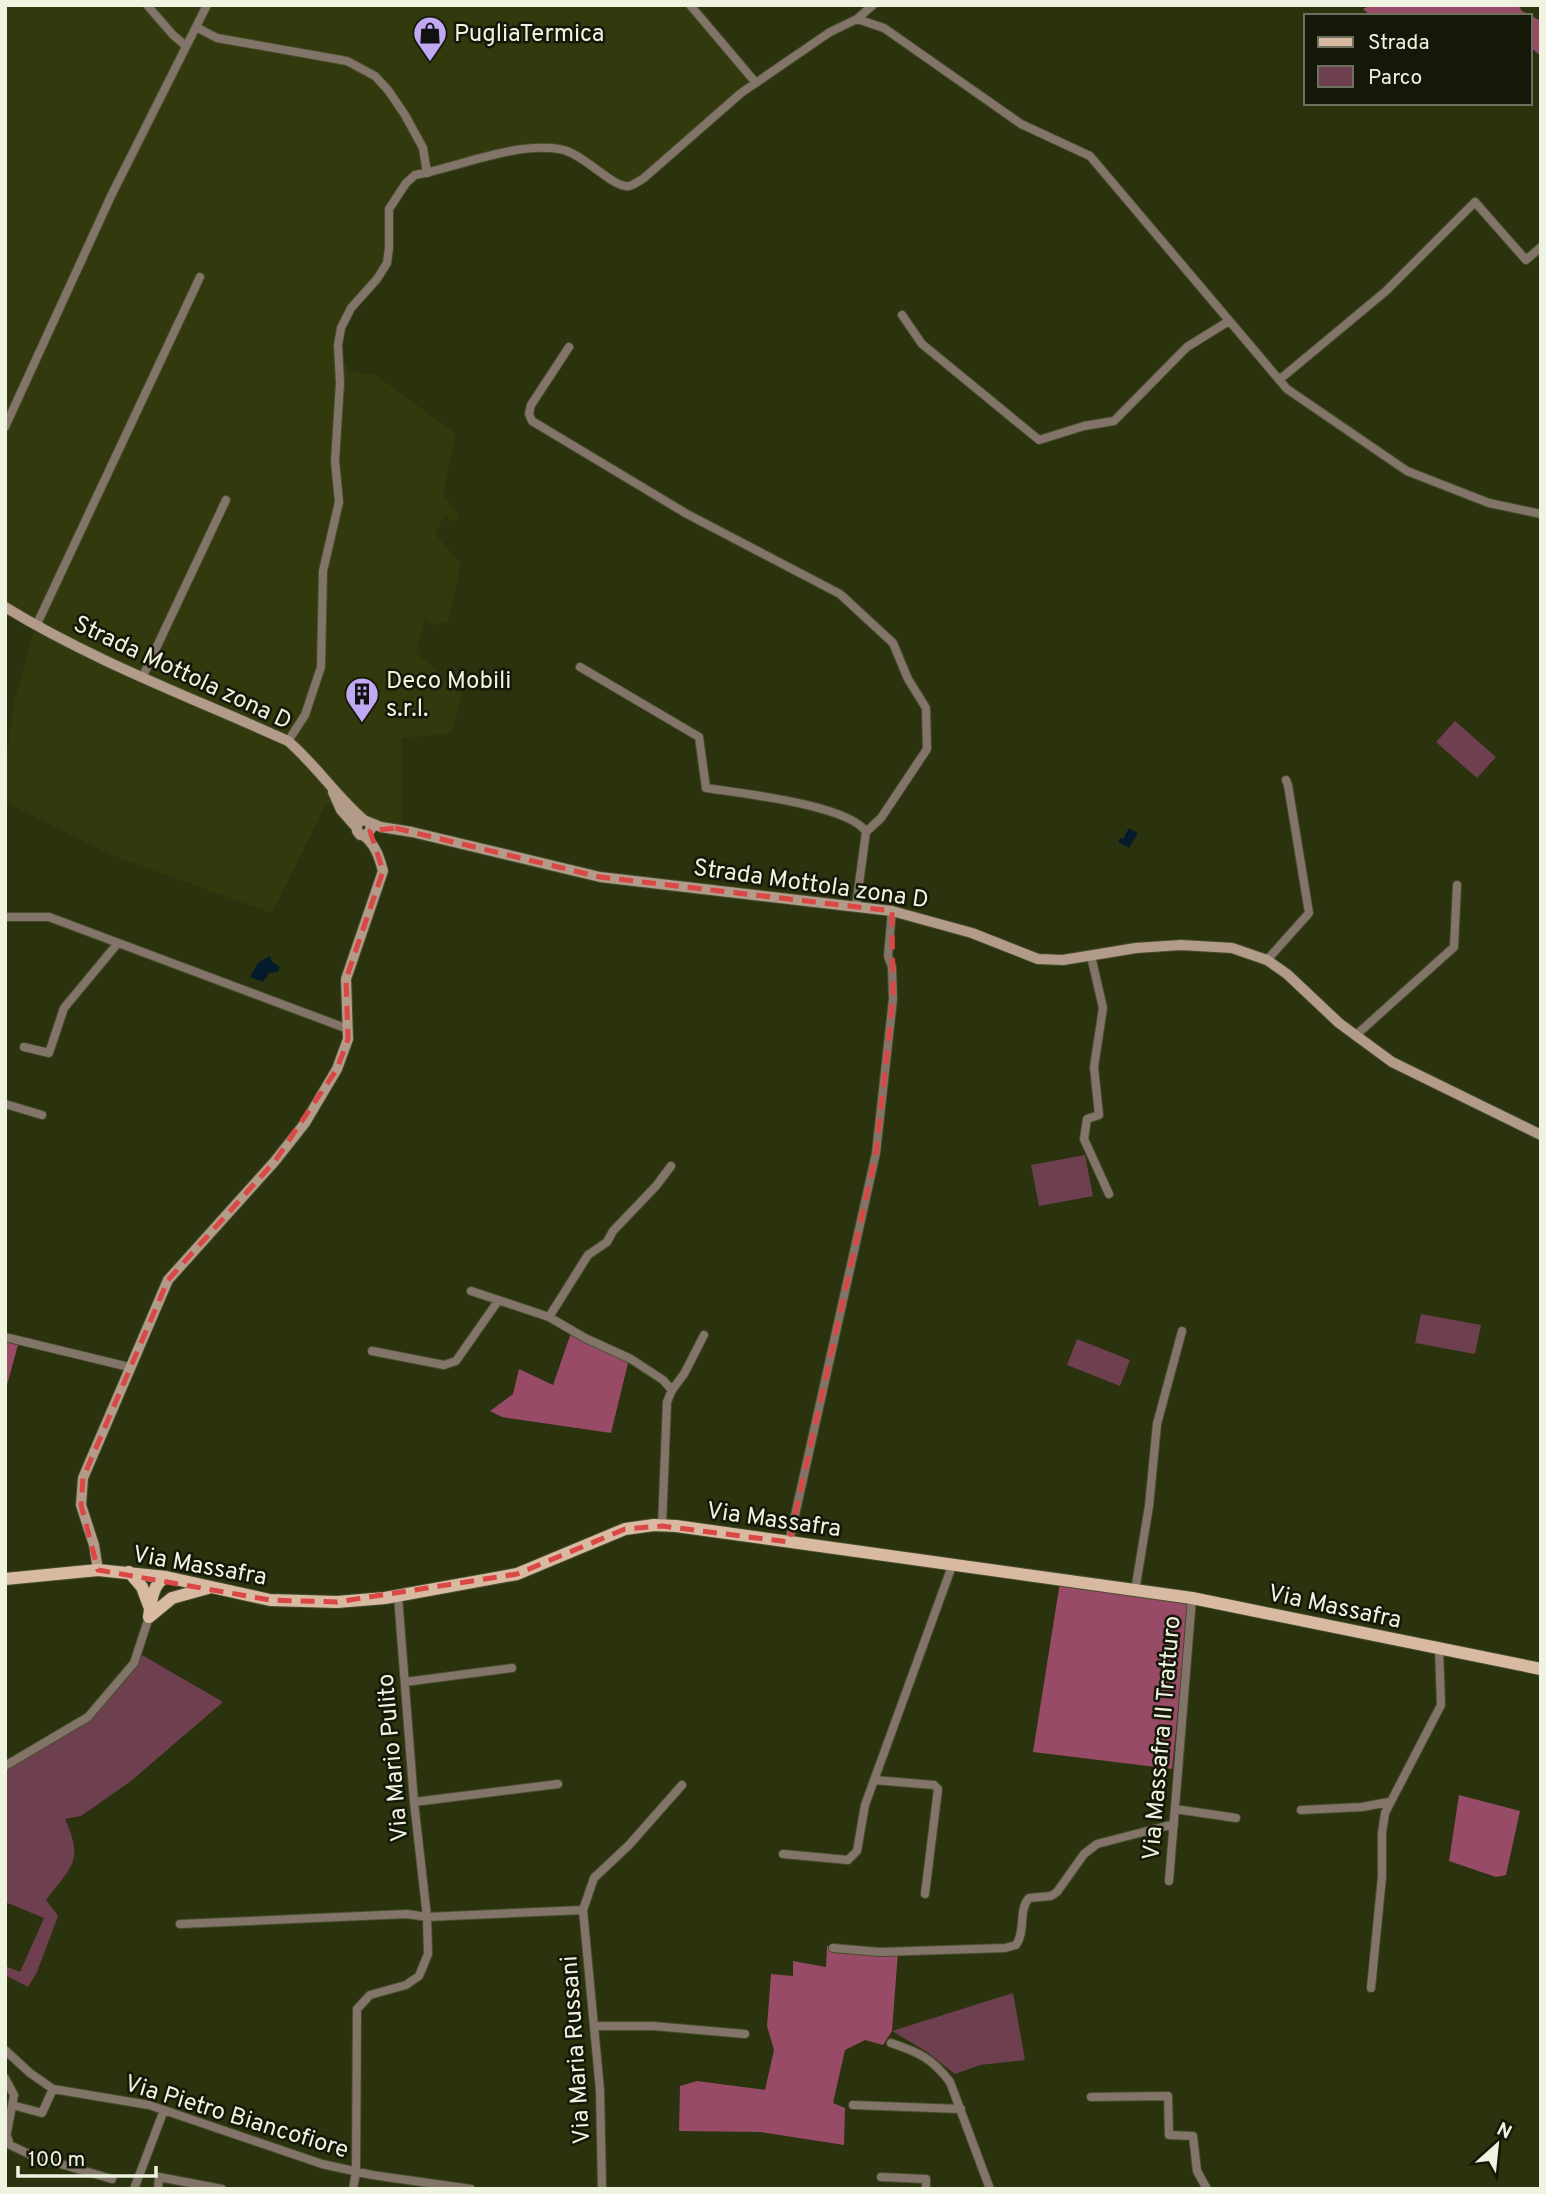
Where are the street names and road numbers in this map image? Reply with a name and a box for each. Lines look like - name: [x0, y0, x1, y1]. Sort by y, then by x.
- street label: Strada Mottola zona D: [68, 610, 296, 738]
- street label: Strada Mottola zona D: [691, 854, 930, 916]
- street label: Via Massafra: [705, 1497, 843, 1545]
- street label: Via Massafra: [130, 1540, 269, 1594]
- street label: Via Massafra: [1265, 1579, 1404, 1637]
- street label: Via Massafra II Tratturo: [1137, 1615, 1189, 1862]
- street label: Via Mario Pulito: [372, 1672, 416, 1843]
- street label: Via Maria Russani: [555, 1955, 599, 2145]
- street label: Via Pietro Biancofiore: [121, 2070, 352, 2166]

